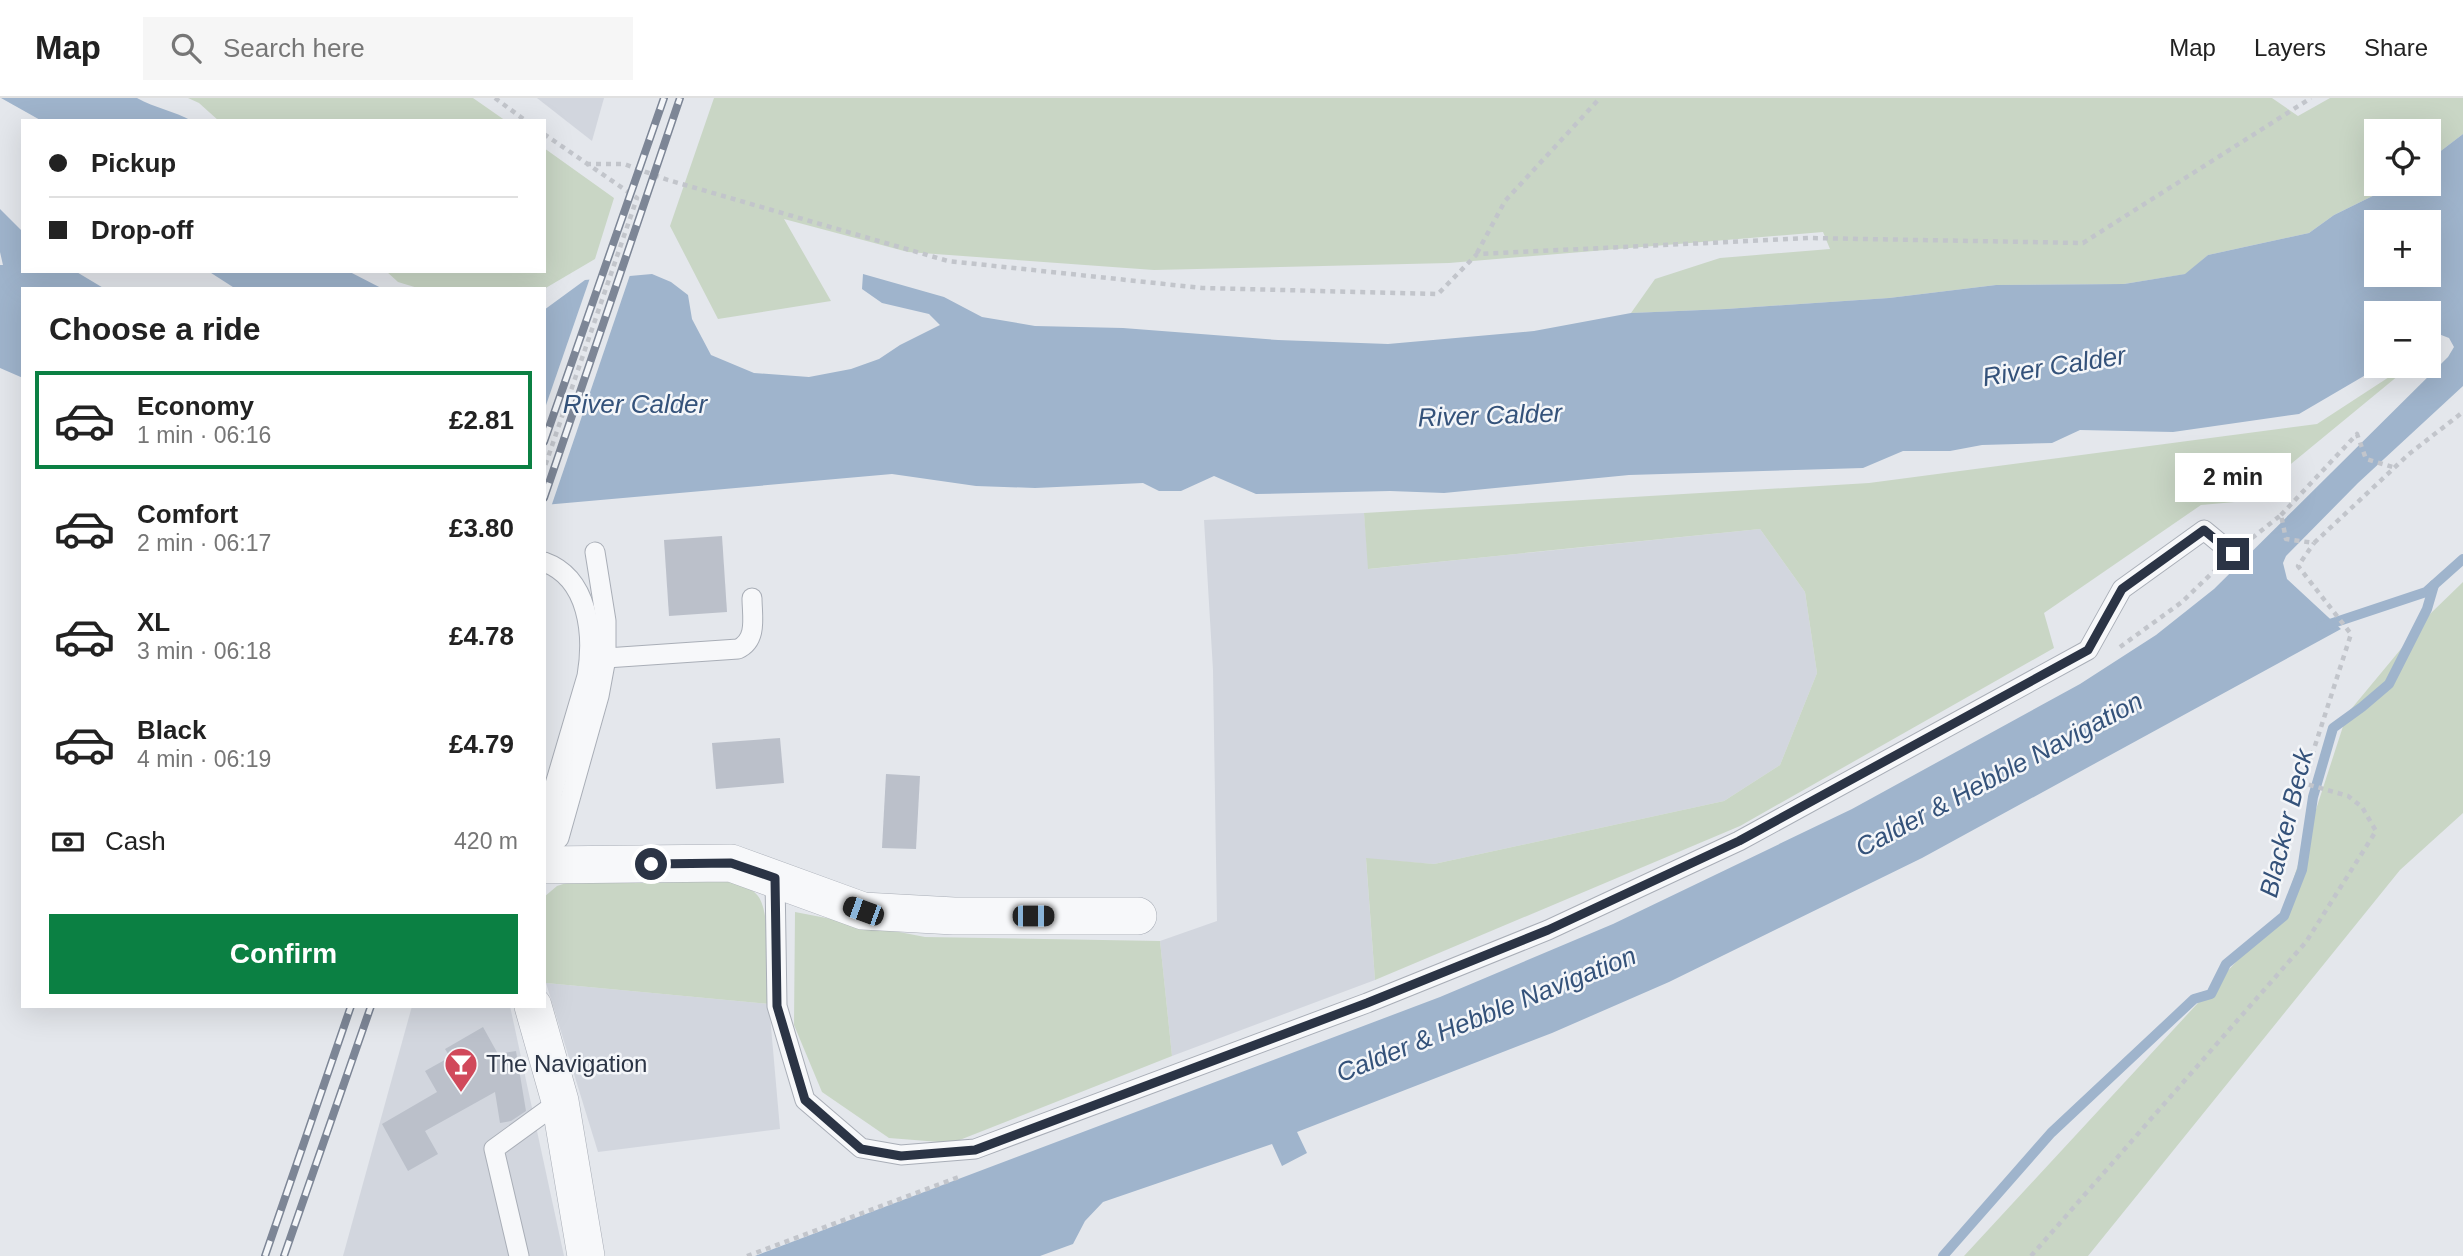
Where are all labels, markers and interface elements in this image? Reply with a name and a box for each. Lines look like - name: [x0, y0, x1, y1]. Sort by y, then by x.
- search box: [143, 17, 633, 80]
- text: Map: [35, 29, 101, 66]
- icon: search: [167, 29, 205, 67]
- text: Search here: [223, 33, 365, 63]
- text: Map: [2169, 34, 2216, 61]
- text: Layers: [2254, 34, 2326, 61]
- text: Share: [2364, 34, 2428, 61]
- map controls: [2364, 119, 2441, 378]
- button: locate: [2364, 119, 2441, 196]
- text: Pickup: [91, 148, 176, 178]
- button: +: [2364, 210, 2441, 287]
- text: Drop-off: [91, 215, 194, 245]
- button: −: [2364, 301, 2441, 378]
- text: Choose a ride: [49, 311, 261, 347]
- water label: River Calder: [1980, 340, 2129, 392]
- icon: car: [53, 389, 116, 452]
- water label: River Calder: [563, 389, 709, 419]
- text: Economy: [137, 391, 254, 421]
- water label: River Calder: [1417, 397, 1564, 433]
- text: £2.81: [449, 405, 514, 435]
- text: 1 min · 06:16: [137, 422, 271, 448]
- callout: 2 min: [2175, 452, 2291, 502]
- text: 2 min: [2203, 464, 2263, 490]
- icon: car: [53, 497, 116, 560]
- text: Comfort: [137, 499, 238, 529]
- text: £3.80: [449, 513, 514, 543]
- text: 2 min · 06:17: [137, 530, 271, 556]
- route end: [2217, 538, 2249, 570]
- icon: car: [53, 605, 116, 668]
- text: XL: [137, 607, 170, 637]
- text: £4.78: [449, 621, 514, 651]
- text: 3 min · 06:18: [137, 638, 271, 664]
- water label: Calder & Hebble Navigation: [1850, 685, 2148, 863]
- icon: car: [53, 713, 116, 776]
- text: Black: [137, 715, 206, 745]
- text: £4.79: [449, 729, 514, 759]
- water label: Blacker Beck: [2253, 744, 2319, 900]
- text: 4 min · 06:19: [137, 746, 271, 772]
- icon: cash: [49, 823, 87, 861]
- text: Cash: [105, 826, 166, 856]
- text: 420 m: [454, 828, 518, 854]
- route start: [635, 848, 667, 880]
- car: [840, 894, 887, 928]
- car: [1013, 906, 1055, 927]
- button: Confirm: [49, 914, 518, 994]
- water label: Calder & Hebble Navigation: [1332, 940, 1640, 1088]
- bar icon: The Navigation: [442, 1045, 480, 1094]
- place label: The Navigation: [486, 1050, 647, 1077]

